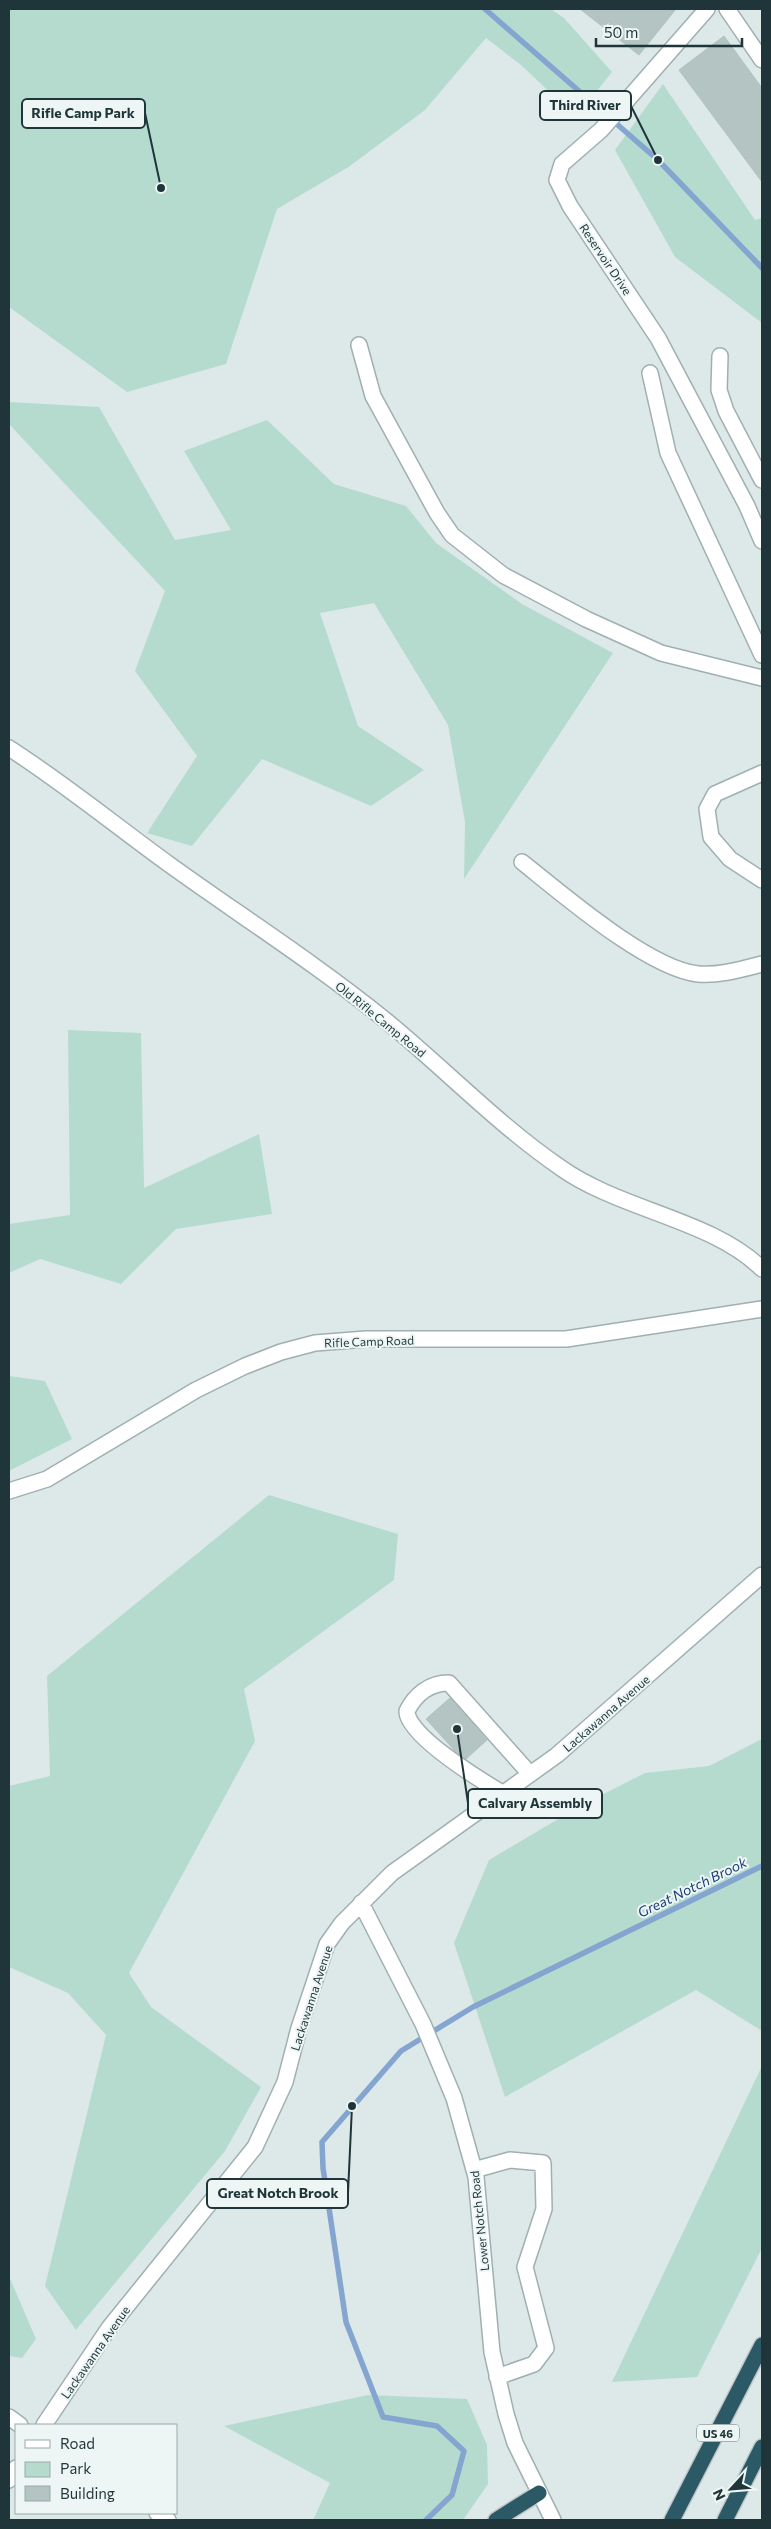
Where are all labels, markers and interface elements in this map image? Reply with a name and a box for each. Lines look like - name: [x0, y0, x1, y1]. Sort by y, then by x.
- scale bar: [596, 15, 742, 47]
- text: 50 m: [604, 23, 638, 41]
- callout: Third River: [540, 91, 631, 120]
- text: Third River: [549, 96, 621, 113]
- callout: Rifle Camp Park: [22, 99, 145, 128]
- text: Rifle Camp Park: [31, 104, 135, 121]
- street label: Reservoir Drive: [577, 221, 635, 297]
- street label: Old Rifle Camp Road: [333, 978, 429, 1060]
- street label: Rifle Camp Road: [324, 1332, 414, 1350]
- street label: Lackawanna Avenue: [560, 1672, 652, 1754]
- callout: Calvary Assembly: [468, 1789, 602, 1818]
- text: Calvary Assembly: [478, 1794, 592, 1811]
- water label: Great Notch Brook: [635, 1853, 750, 1921]
- street label: Lackawanna Avenue: [287, 1944, 335, 2052]
- street label: Lower Notch Road: [467, 2170, 491, 2272]
- callout: Great Notch Brook: [207, 2179, 348, 2208]
- text: Great Notch Brook: [218, 2184, 338, 2201]
- street label: Lackawanna Avenue: [58, 2303, 132, 2401]
- legend: [15, 2424, 178, 2514]
- road number: US 46: [697, 2424, 739, 2442]
- text: Road: [60, 2434, 95, 2452]
- text: Park: [60, 2459, 91, 2477]
- north arrow: [706, 2464, 756, 2514]
- text: Building: [60, 2484, 115, 2502]
- text: N: [709, 2486, 729, 2503]

